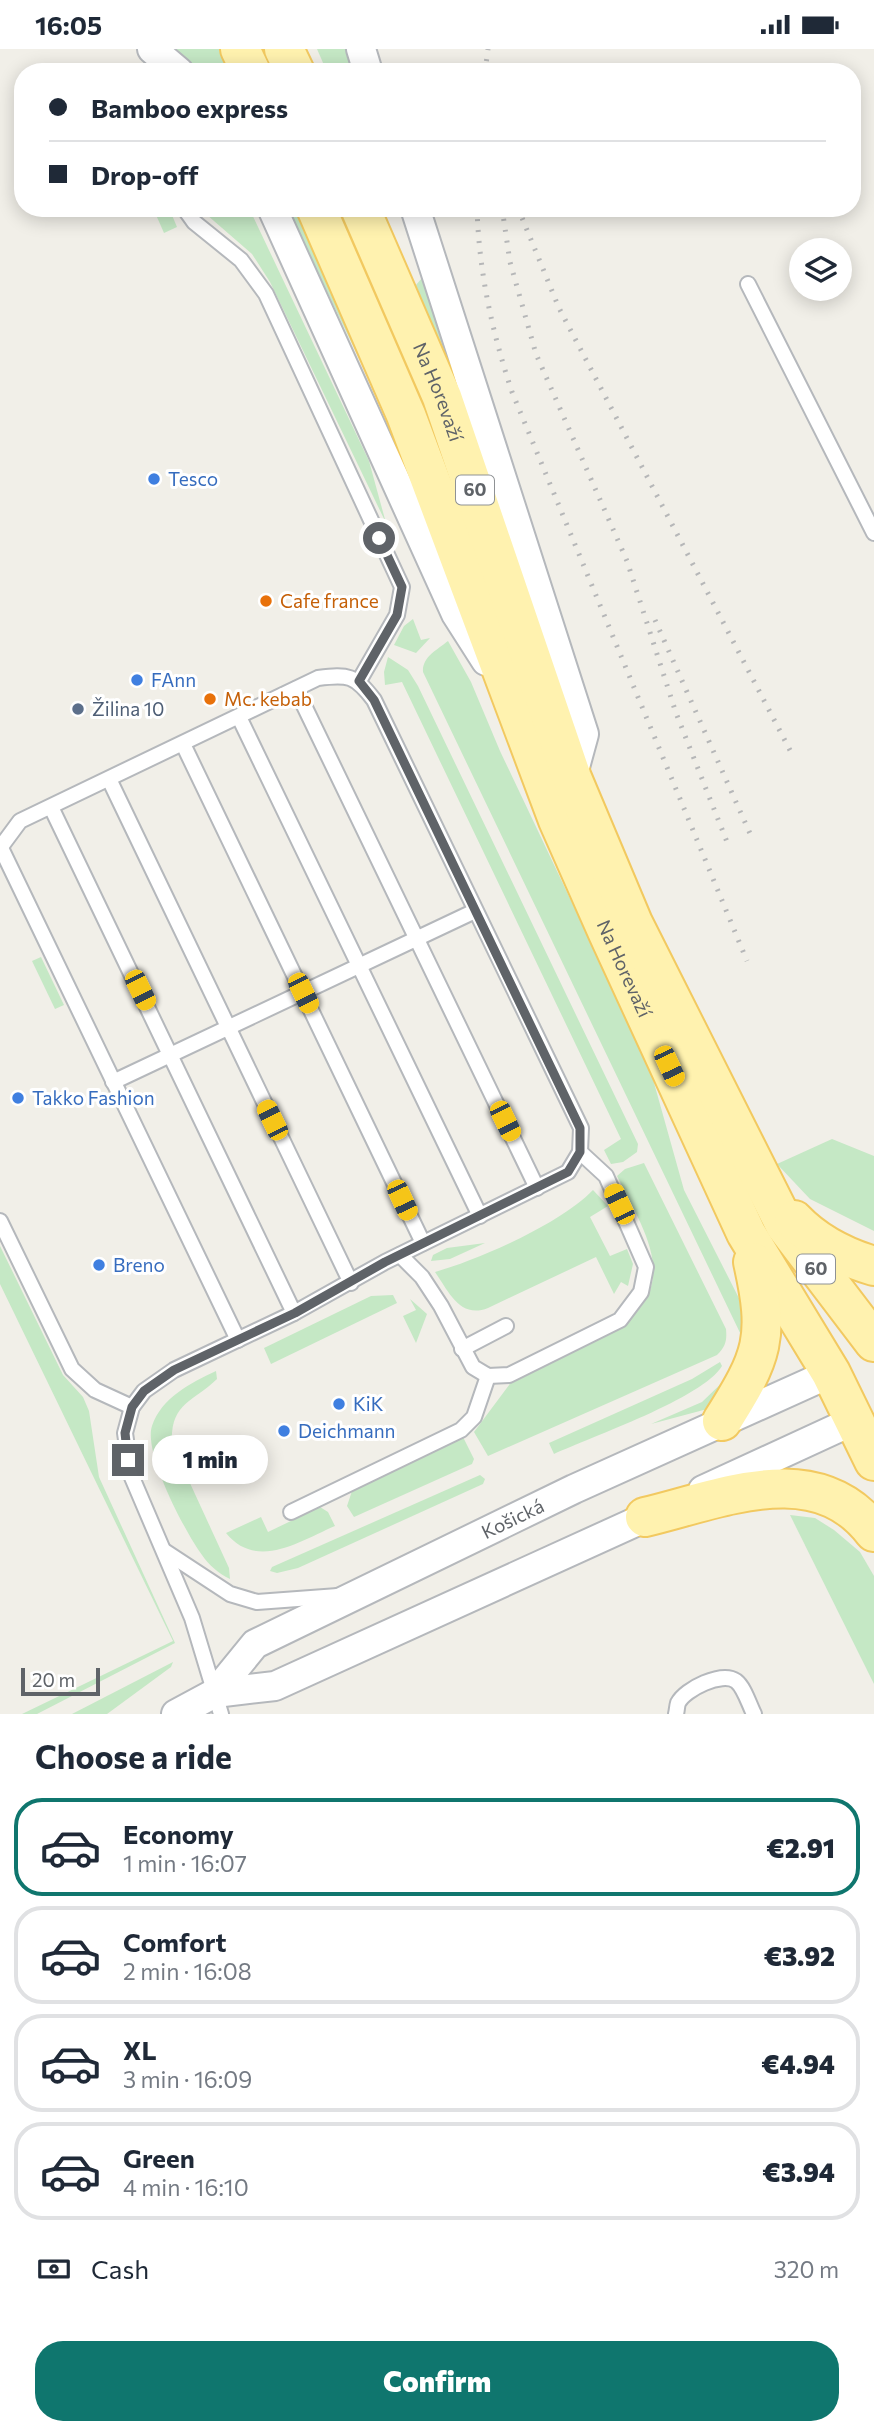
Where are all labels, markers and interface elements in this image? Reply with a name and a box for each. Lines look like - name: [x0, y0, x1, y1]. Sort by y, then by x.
- text: 16:05: [35, 9, 102, 40]
- text: Bamboo express: [91, 92, 288, 123]
- text: Drop-off: [91, 159, 198, 190]
- map controls: [789, 238, 852, 301]
- button: layers: [789, 238, 852, 301]
- street label: Na Horevaží: [409, 339, 469, 445]
- place label: Tesco: [168, 467, 218, 490]
- marker: Tesco: [146, 471, 162, 487]
- road number: 60: [456, 475, 494, 505]
- route start: [363, 522, 395, 554]
- place label: Cafe france: [280, 589, 379, 612]
- marker: Cafe france: [258, 593, 274, 609]
- place label: FAnn: [151, 668, 196, 691]
- marker: FAnn: [129, 672, 145, 688]
- place label: Mc. kebab: [224, 687, 312, 710]
- marker: Mc. kebab: [202, 691, 218, 707]
- place label: Žilina 10: [92, 697, 164, 720]
- marker: Žilina 10: [70, 701, 86, 717]
- street label: Na Horevaží: [593, 916, 658, 1022]
- car: [122, 967, 159, 1013]
- car: [285, 970, 322, 1016]
- car: [651, 1043, 688, 1089]
- place label: Takko Fashion: [32, 1086, 155, 1109]
- marker: Takko Fashion: [10, 1090, 26, 1106]
- car: [254, 1097, 291, 1143]
- car: [487, 1098, 524, 1144]
- car: [384, 1177, 421, 1223]
- car: [601, 1181, 638, 1227]
- place label: Breno: [113, 1253, 165, 1276]
- road number: 60: [797, 1254, 835, 1283]
- marker: Breno: [91, 1257, 107, 1273]
- place label: KiK: [353, 1392, 384, 1415]
- marker: KiK: [331, 1396, 347, 1412]
- place label: Deichmann: [298, 1419, 395, 1442]
- marker: Deichmann: [276, 1423, 292, 1439]
- callout: 1 min: [152, 1435, 268, 1485]
- route end: [112, 1444, 144, 1476]
- text: 1 min: [182, 1445, 238, 1473]
- street label: Košická: [478, 1494, 547, 1543]
- scale bar: [21, 1665, 100, 1697]
- text: 20 m: [32, 1668, 75, 1691]
- text: Choose a ride: [35, 1736, 232, 1776]
- icon: car: [39, 1816, 102, 1879]
- text: Economy: [123, 1818, 234, 1849]
- text: €2.91: [766, 1832, 835, 1863]
- text: 1 min · 16:07: [123, 1849, 247, 1877]
- icon: car: [39, 1924, 102, 1987]
- text: Comfort: [123, 1926, 226, 1957]
- text: €3.92: [764, 1940, 835, 1971]
- text: 2 min · 16:08: [123, 1957, 252, 1985]
- icon: car: [39, 2032, 102, 2095]
- text: XL: [123, 2034, 157, 2065]
- text: €4.94: [761, 2048, 835, 2079]
- text: 3 min · 16:09: [123, 2065, 252, 2093]
- icon: car: [39, 2140, 102, 2203]
- text: Green: [123, 2142, 195, 2173]
- text: €3.94: [762, 2156, 835, 2187]
- text: 4 min · 16:10: [123, 2173, 249, 2201]
- icon: cash: [35, 2250, 73, 2288]
- text: Cash: [91, 2253, 149, 2284]
- text: 320 m: [774, 2255, 839, 2283]
- button: Confirm: [35, 2341, 839, 2421]

